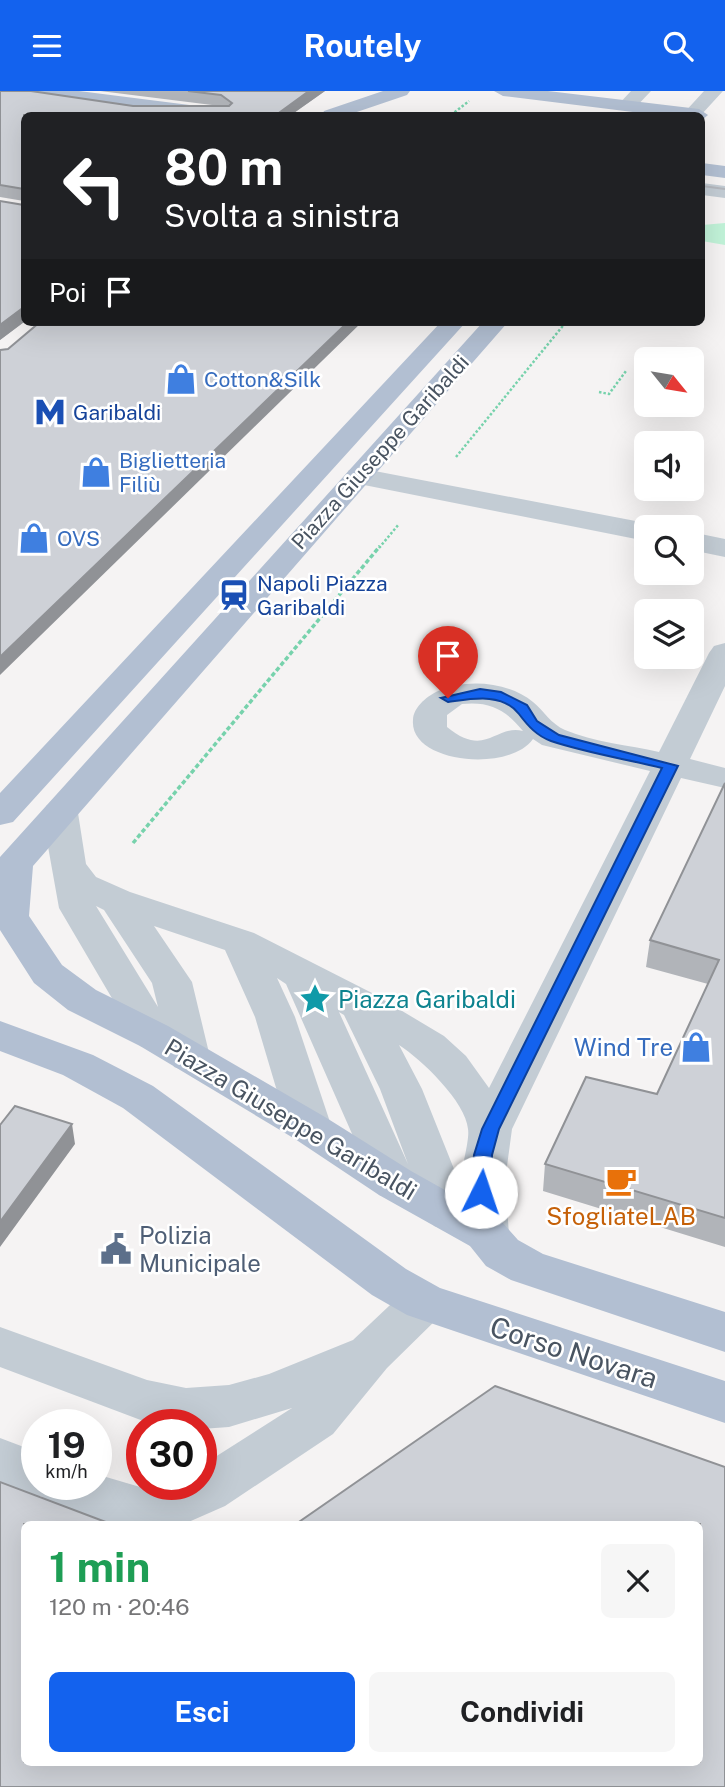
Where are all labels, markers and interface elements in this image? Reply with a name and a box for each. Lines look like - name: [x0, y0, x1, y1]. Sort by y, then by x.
- icon: menu: [28, 27, 66, 65]
- text: Routely: [304, 27, 422, 64]
- icon: search: [659, 27, 697, 65]
- text: 80 m: [164, 138, 283, 196]
- icon: left: [49, 140, 140, 231]
- text: Svolta a sinistra: [164, 197, 400, 234]
- icon: arrive: [100, 273, 138, 311]
- text: Poi: [49, 277, 86, 308]
- north arrow: [634, 347, 704, 417]
- map controls: [634, 347, 704, 669]
- street label: Piazza Giuseppe Garibaldi: [286, 350, 474, 554]
- shop icon: Cotton&Silk: [164, 362, 198, 396]
- place label: Cotton&Silk: [204, 367, 321, 392]
- metro station icon: Garibaldi: [33, 395, 67, 429]
- place label: Garibaldi: [73, 400, 161, 425]
- button: sound: [634, 431, 704, 501]
- place label: Biglietteria Filiù: [119, 448, 226, 497]
- shop icon: Biglietteria Filiù: [79, 455, 113, 489]
- button: search: [634, 515, 704, 585]
- shop icon: OVS: [17, 521, 51, 555]
- place label: OVS: [57, 526, 100, 551]
- place label: Napoli Piazza Garibaldi: [257, 571, 388, 620]
- station icon: Napoli Piazza Garibaldi: [217, 578, 251, 612]
- button: layers: [634, 599, 704, 669]
- pin: [418, 626, 478, 698]
- icon: arrive: [429, 637, 467, 675]
- place icon: Piazza Garibaldi: [298, 982, 332, 1016]
- place label: Piazza Garibaldi: [338, 985, 516, 1013]
- shop icon: Wind Tre: [679, 1030, 713, 1064]
- street label: Piazza Giuseppe Garibaldi: [160, 1033, 422, 1205]
- place label: Wind Tre: [574, 1033, 673, 1061]
- position arrow: [444, 1155, 518, 1229]
- cafe icon: SfogliateLAB: [604, 1164, 638, 1198]
- place label: SfogliateLAB: [546, 1202, 696, 1230]
- place label: Polizia Municipale: [139, 1221, 261, 1277]
- public building icon: Polizia Municipale: [99, 1232, 133, 1266]
- street label: Corso Novara: [486, 1309, 662, 1395]
- speed limit sign: 30: [126, 1409, 217, 1500]
- text: 19: [47, 1425, 86, 1466]
- text: km/h: [45, 1461, 88, 1482]
- text: 1 min: [49, 1542, 150, 1591]
- button: close: [601, 1544, 675, 1618]
- text: 120 m · 20:46: [49, 1593, 190, 1620]
- button: Esci: [49, 1672, 355, 1752]
- button: Condividi: [369, 1672, 675, 1752]

